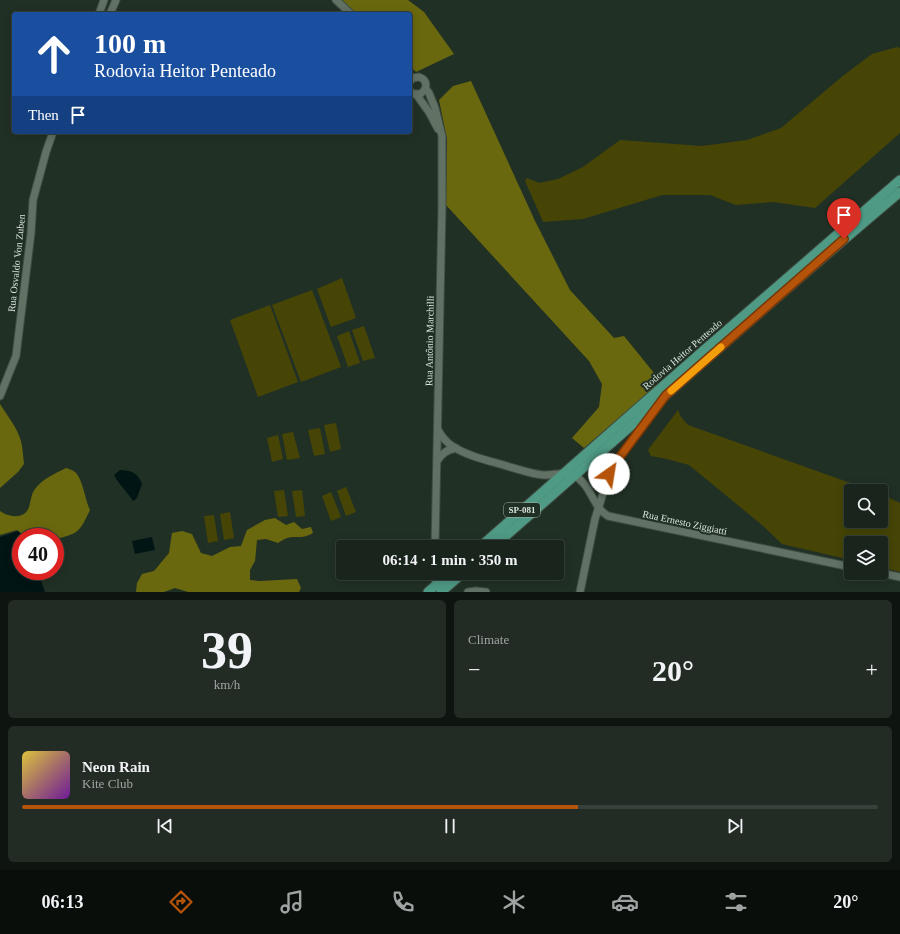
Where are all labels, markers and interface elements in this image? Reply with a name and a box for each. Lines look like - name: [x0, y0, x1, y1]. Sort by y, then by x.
- icon: ahead: [28, 28, 80, 80]
- text: 100 m: [94, 28, 166, 59]
- text: Rodovia Heitor Penteado: [94, 61, 276, 81]
- icon: arrive: [67, 104, 89, 126]
- text: Then: [28, 107, 59, 123]
- pin: [827, 198, 861, 239]
- icon: arrive: [833, 204, 855, 226]
- street label: Rua Osvaldo Von Zuben: [6, 214, 27, 312]
- street label: Rua Antônio Marchilli: [423, 295, 436, 386]
- street label: Rodovia Heitor Penteado: [641, 317, 724, 392]
- position arrow: [588, 453, 630, 495]
- map controls: [844, 484, 888, 580]
- button: search: [844, 484, 888, 528]
- road number: SP-081: [504, 503, 540, 517]
- street label: Rua Ernesto Ziggiatti: [642, 508, 728, 537]
- speed limit sign: 40: [12, 528, 64, 580]
- button: layers: [844, 536, 888, 580]
- text: 06:14 · 1 min · 350 m: [383, 552, 518, 568]
- text: 39: [201, 622, 253, 679]
- text: Climate: [468, 632, 509, 647]
- text: 20°: [652, 654, 694, 687]
- text: −: [468, 657, 480, 682]
- text: +: [866, 657, 878, 682]
- text: km/h: [214, 677, 240, 692]
- text: Neon Rain: [82, 759, 150, 775]
- text: Kite Club: [82, 776, 133, 791]
- icon: previous: [154, 815, 176, 837]
- icon: pause: [439, 815, 461, 837]
- icon: next: [724, 815, 746, 837]
- icon: directions: [167, 888, 195, 916]
- icon: music: [278, 888, 306, 916]
- icon: phone: [389, 888, 417, 916]
- icon: climate: [500, 888, 528, 916]
- icon: car: [611, 888, 639, 916]
- icon: filters: [722, 888, 750, 916]
- text: 06:13: [42, 892, 84, 912]
- text: 20°: [833, 892, 858, 912]

